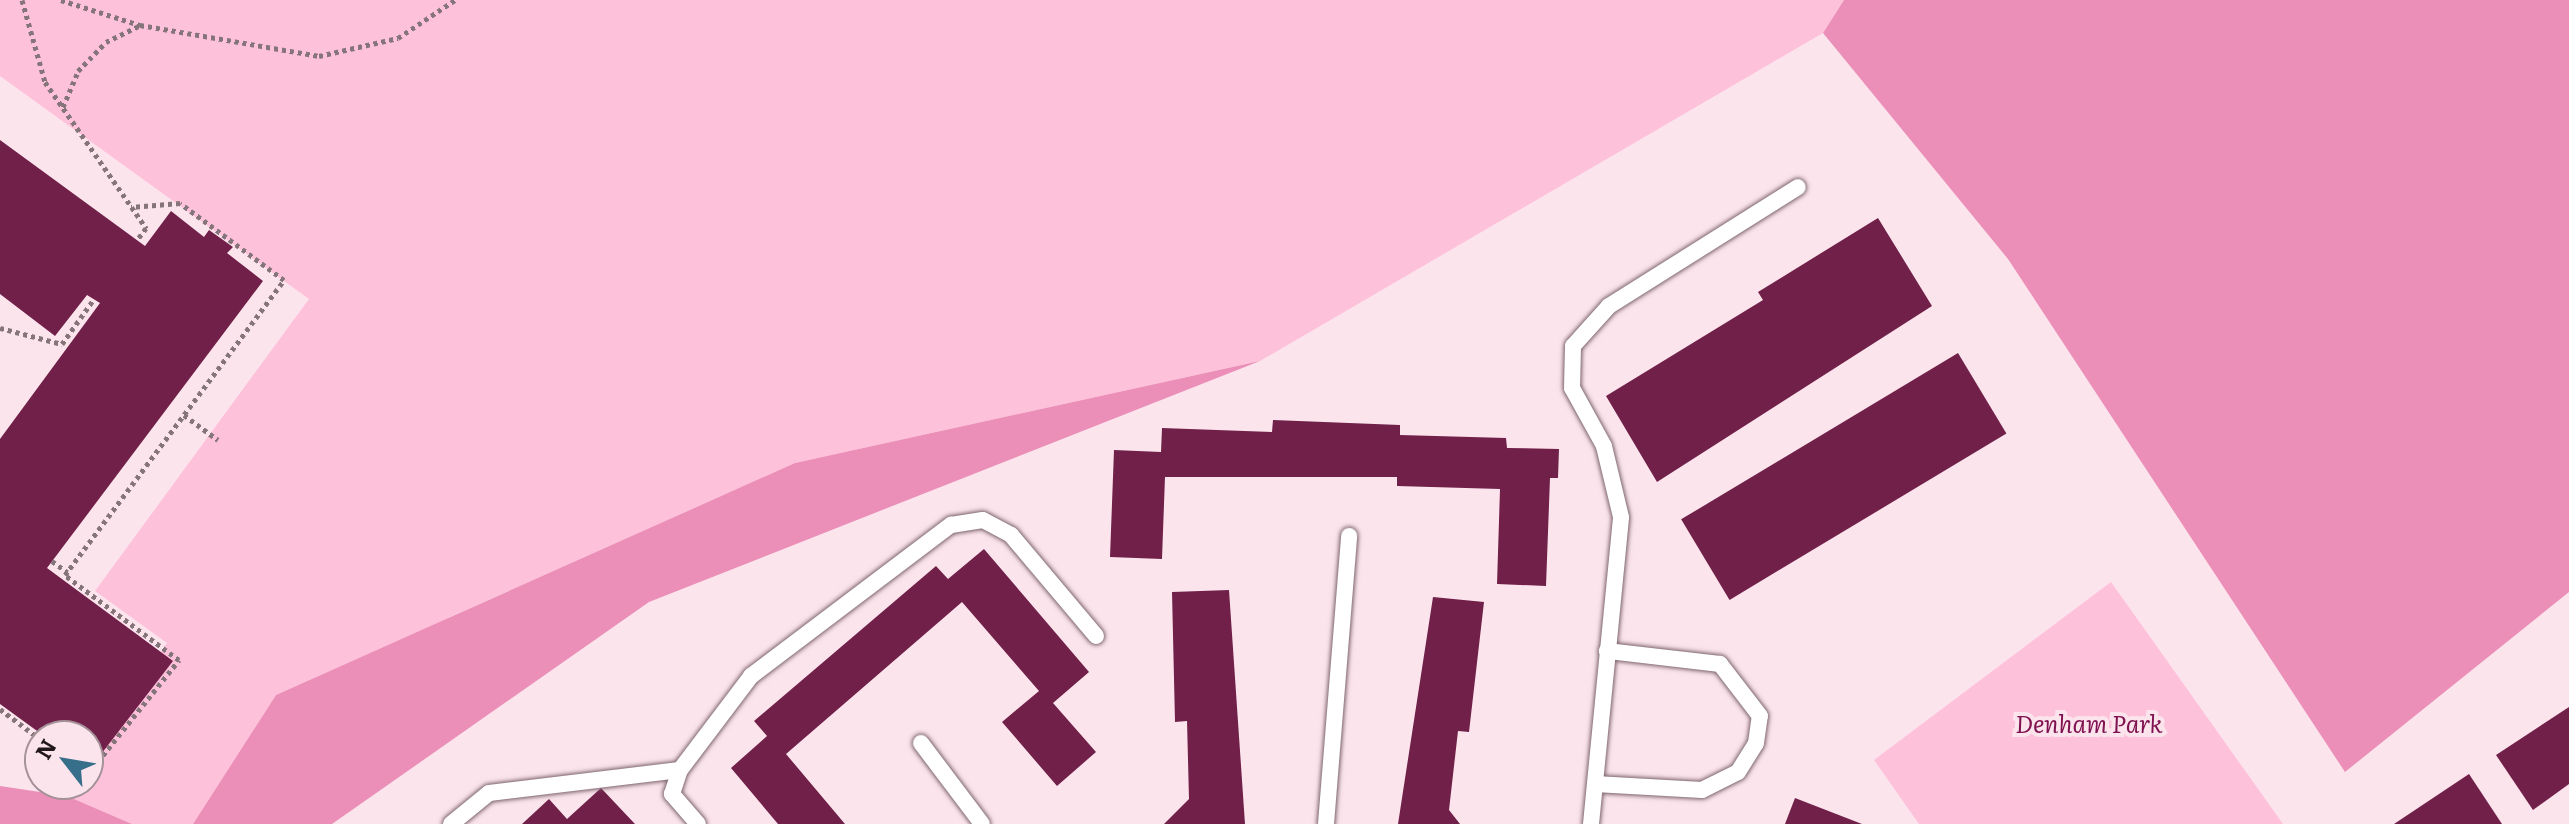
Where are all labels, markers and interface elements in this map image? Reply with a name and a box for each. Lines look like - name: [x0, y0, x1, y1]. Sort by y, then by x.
- park label: Denham Park: [2015, 709, 2163, 737]
- north arrow: [24, 720, 104, 800]
- text: N: [26, 732, 64, 765]

